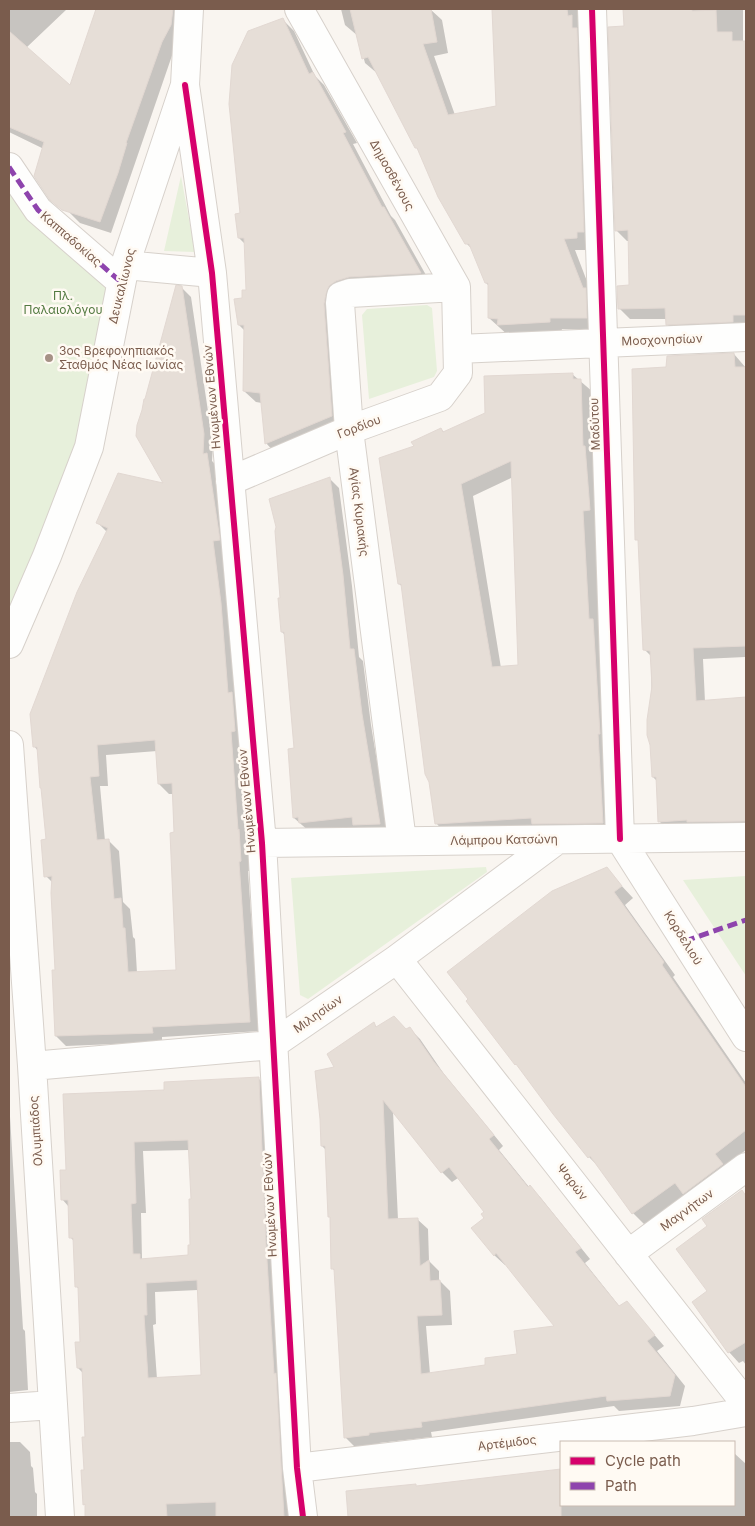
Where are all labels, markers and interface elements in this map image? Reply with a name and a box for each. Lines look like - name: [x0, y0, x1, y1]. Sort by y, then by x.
- street label: Δημοσθένους: [367, 137, 418, 213]
- street label: Καππαδοκίας: [38, 208, 105, 269]
- street label: Δευκαλίωνος: [105, 246, 138, 325]
- park label: Πλ. Παλαιολόγου: [24, 288, 102, 317]
- street label: Μοσχονησίων: [621, 331, 703, 348]
- place label: 3ος Βρεφονηπιακός Σταθμός Νέας Ιωνίας: [59, 343, 184, 372]
- street label: Ηνωμένων Εθνών: [199, 344, 224, 450]
- marker: 3ος Βρεφονηπιακός Σταθμός Νέας Ιωνίας: [43, 352, 55, 364]
- street label: Μαδύτου: [586, 397, 603, 451]
- street label: Γορδίου: [335, 411, 383, 442]
- street label: Αγίας Κυριακής: [347, 466, 372, 558]
- street label: Ηνωμένων Εθνών: [234, 748, 259, 854]
- street label: Λάμπρου Κατσώνη: [450, 831, 558, 848]
- street label: Κορδελιού: [661, 908, 706, 968]
- street label: Μιλησίων: [290, 991, 345, 1036]
- street label: Ολυμπιάδος: [26, 1095, 45, 1167]
- street label: Ηνωμένων Εθνών: [259, 1152, 280, 1258]
- street label: Ψαρών: [553, 1160, 591, 1203]
- street label: Μαγνήτων: [657, 1185, 716, 1234]
- street label: Αρτέμιδος: [477, 1431, 537, 1454]
- legend: [560, 1441, 735, 1506]
- text: Cycle path: [605, 1451, 681, 1470]
- text: Path: [605, 1476, 637, 1495]

